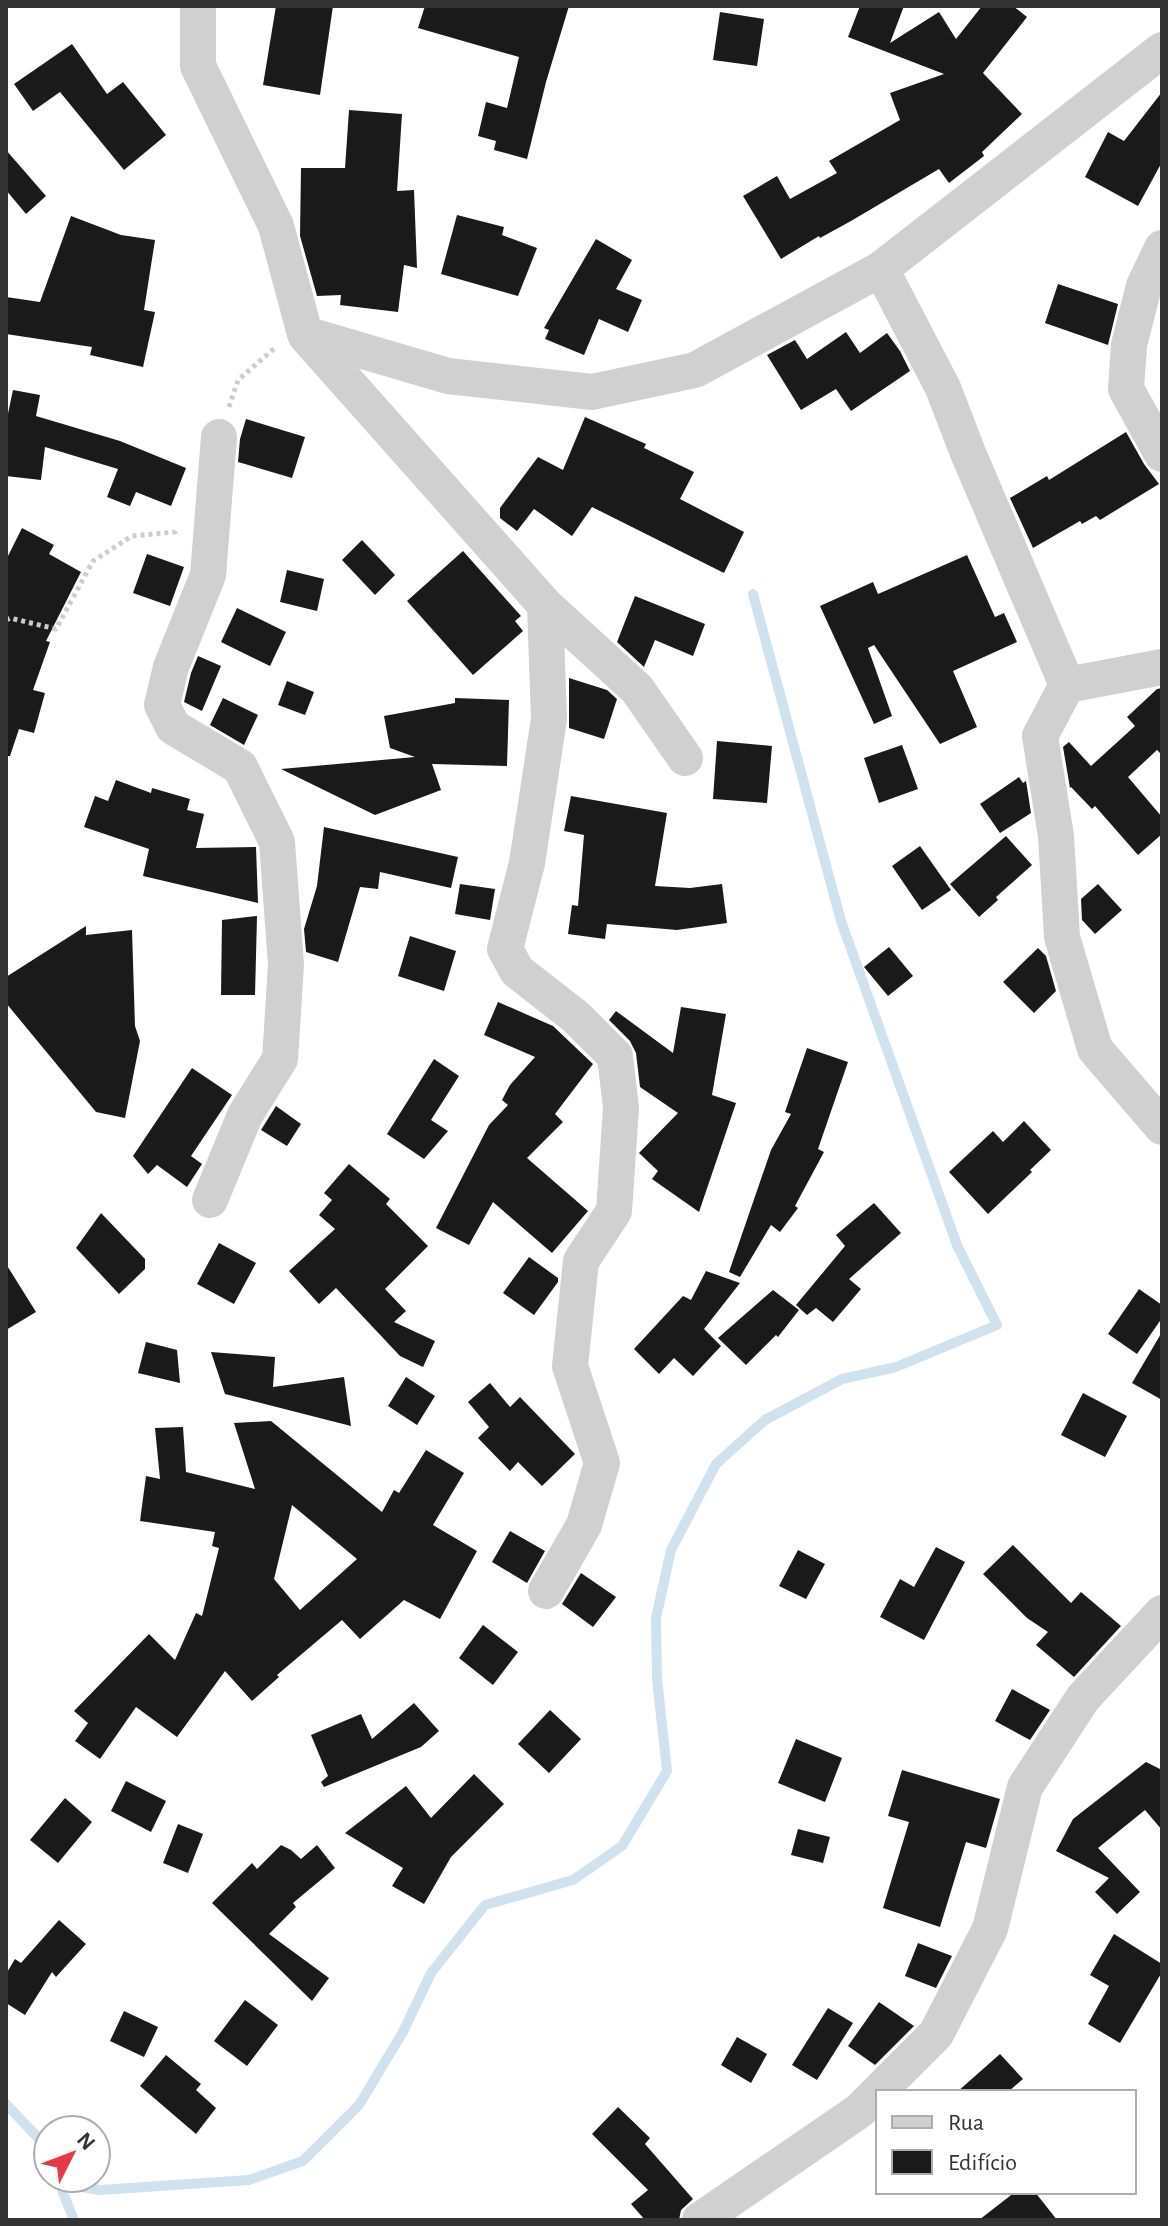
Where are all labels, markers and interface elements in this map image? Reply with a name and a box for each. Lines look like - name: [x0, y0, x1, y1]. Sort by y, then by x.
- legend: [876, 2090, 1136, 2194]
- text: Rua: [948, 2111, 984, 2135]
- north arrow: [32, 2114, 112, 2194]
- text: N: [73, 2128, 99, 2154]
- text: Edifício: [948, 2151, 1017, 2175]

